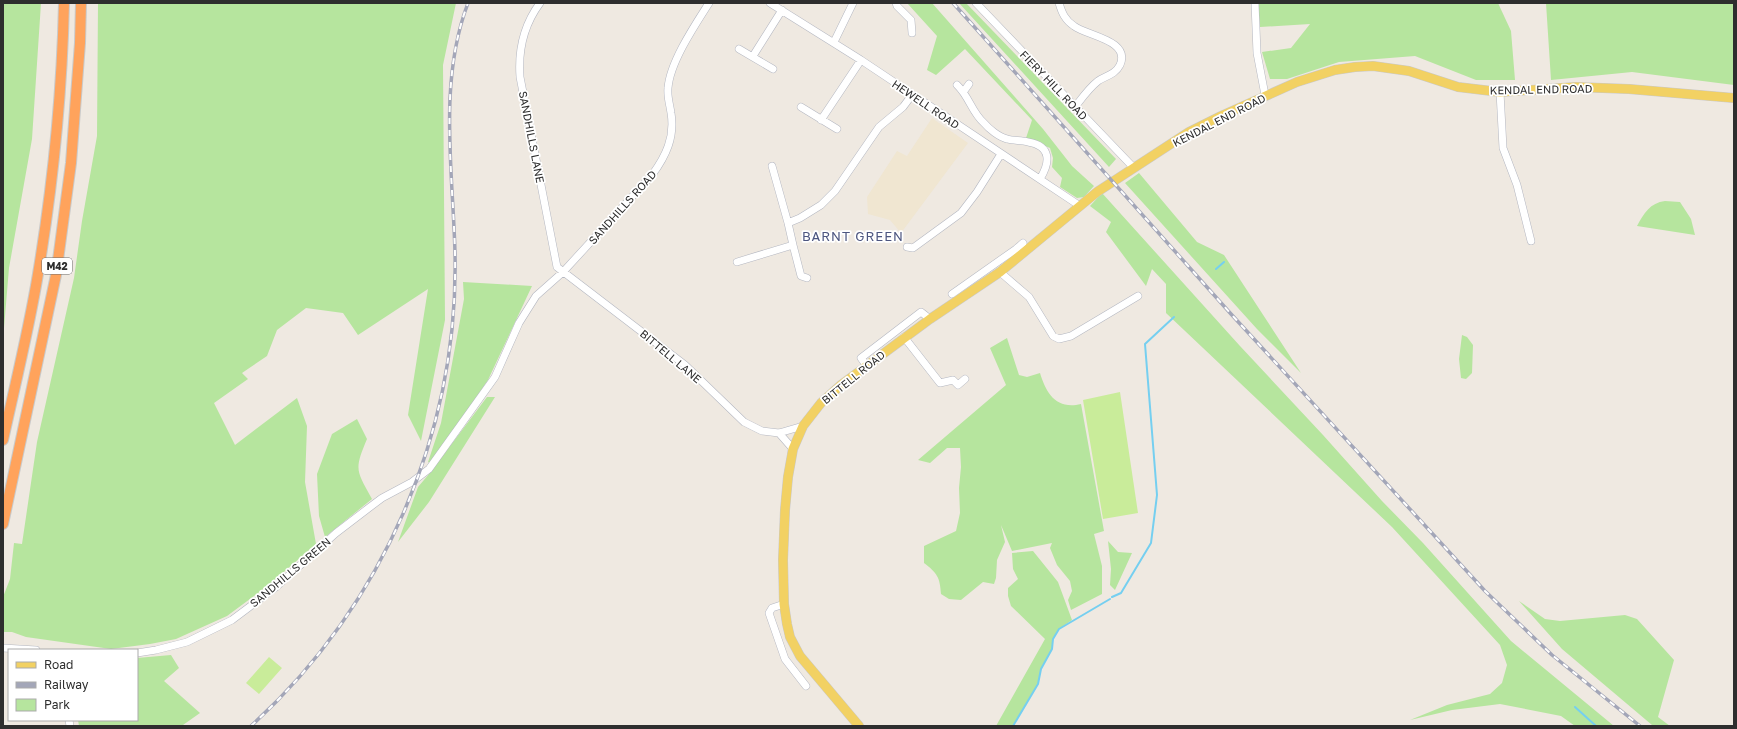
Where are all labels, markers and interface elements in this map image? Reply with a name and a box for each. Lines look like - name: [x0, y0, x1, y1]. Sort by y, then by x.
- street label: FIERY HILL ROAD: [1018, 48, 1091, 123]
- street label: HEWELL ROAD: [890, 77, 962, 131]
- street label: KENDAL END ROAD: [1490, 82, 1593, 96]
- street label: SANDHILLS LANE: [517, 90, 547, 184]
- street label: KENDAL END ROAD: [1170, 91, 1268, 149]
- street label: SANDHILLS ROAD: [585, 167, 659, 247]
- district label: BARNT GREEN: [802, 228, 904, 244]
- road number: M42: [42, 258, 72, 274]
- street label: BITTELL LANE: [638, 327, 704, 386]
- street label: BITTELL ROAD: [819, 347, 887, 406]
- street label: SANDHILLS GREEN: [247, 534, 333, 610]
- legend: [8, 649, 138, 721]
- text: Road: [44, 657, 73, 672]
- text: Railway: [44, 677, 89, 692]
- text: Park: [44, 697, 70, 712]

